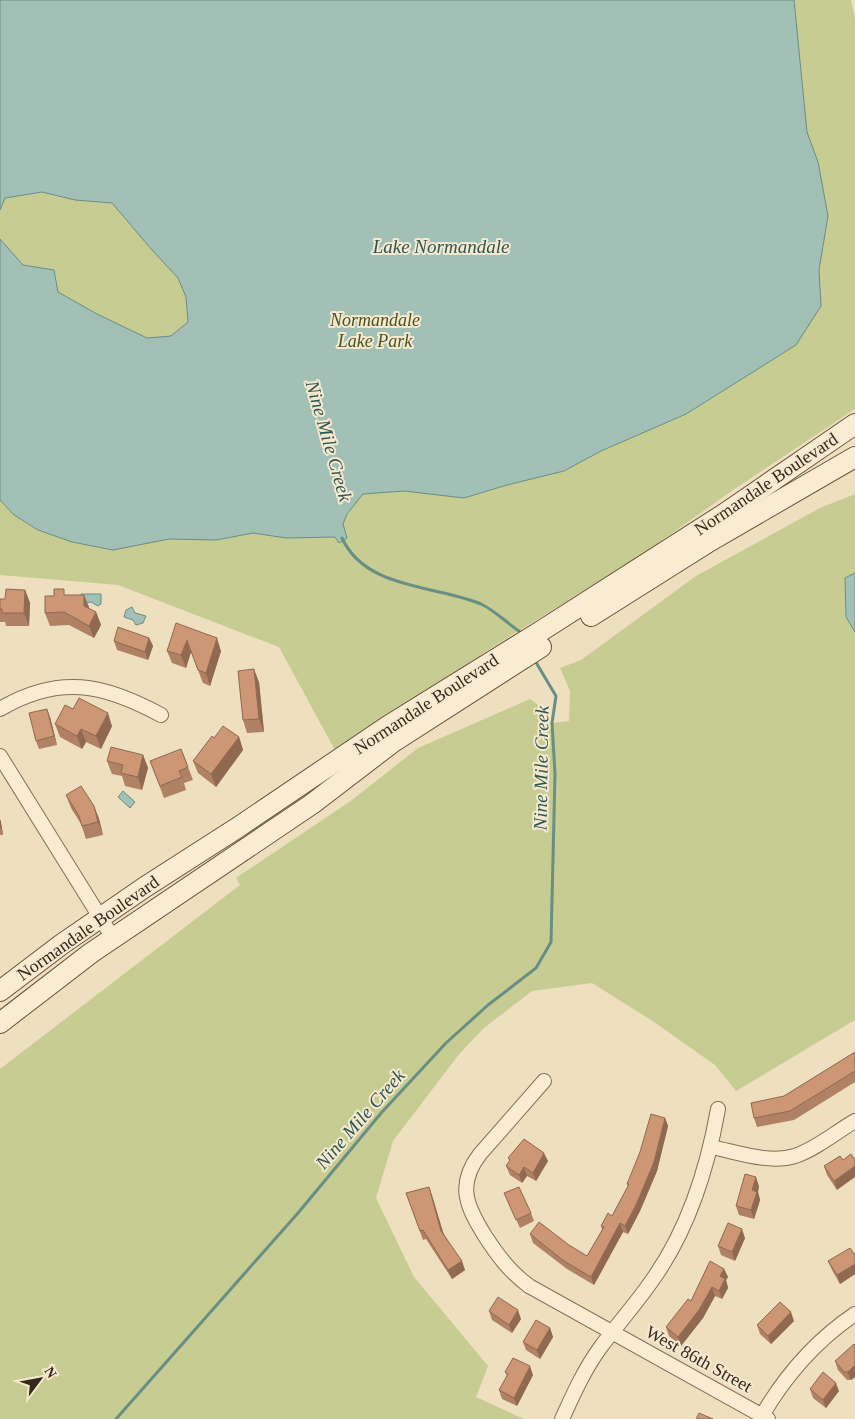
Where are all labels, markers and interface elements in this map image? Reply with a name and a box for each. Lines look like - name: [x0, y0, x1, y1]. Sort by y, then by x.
- water label: Lake Normandale: [372, 236, 509, 257]
- park label: Normandale Lake Park: [329, 310, 420, 351]
- water label: Nine Mile Creek: [301, 377, 356, 504]
- street label: Normandale Boulevard: [691, 429, 841, 539]
- street label: Normandale Boulevard: [350, 650, 502, 758]
- water label: Nine Mile Creek: [529, 705, 553, 832]
- street label: Normandale Boulevard: [13, 871, 163, 985]
- water label: Nine Mile Creek: [310, 1065, 409, 1174]
- street label: West 86th Street: [642, 1322, 756, 1396]
- north arrow: [15, 1354, 65, 1404]
- text: N: [42, 1364, 60, 1381]

